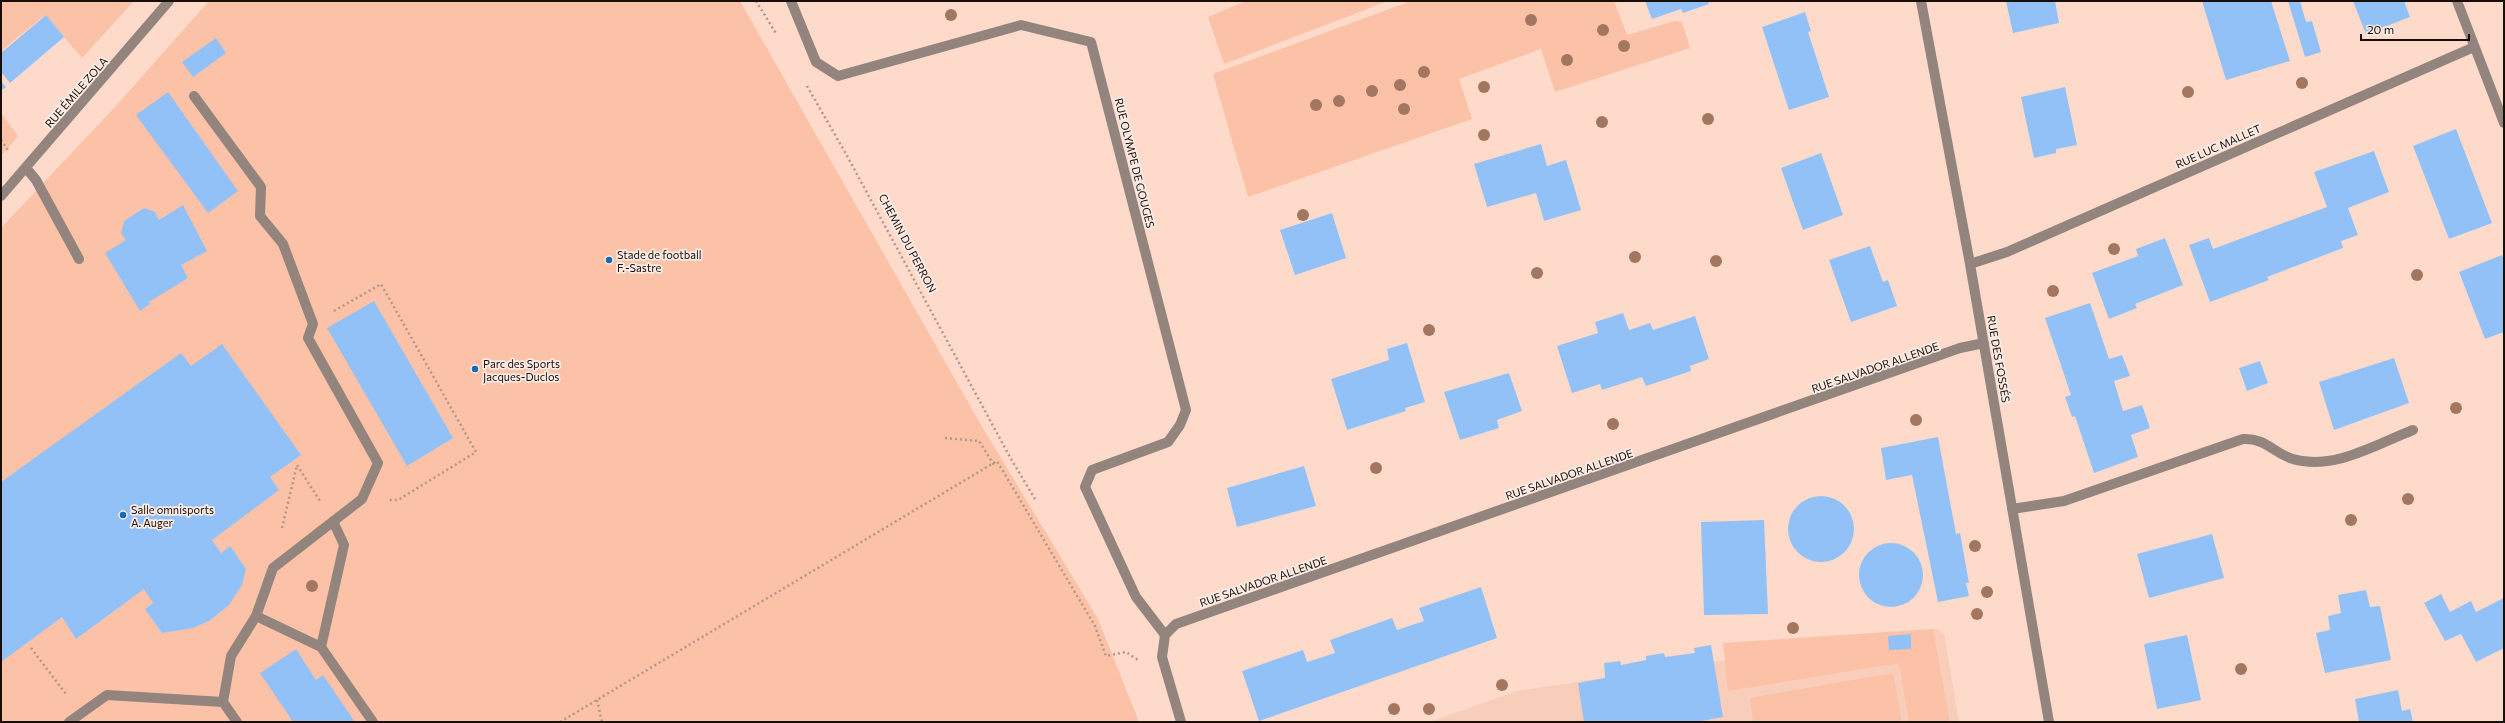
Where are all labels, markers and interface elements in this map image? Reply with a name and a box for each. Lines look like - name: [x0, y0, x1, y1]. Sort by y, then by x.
- scale bar: [2361, 16, 2469, 42]
- text: 20 m: [2367, 22, 2394, 36]
- street label: RUE ÉMILE ZOLA: [41, 53, 110, 130]
- street label: RUE OLYMPE DE GOUGES: [1113, 97, 1157, 229]
- street label: RUE LUC MALLET: [2173, 121, 2263, 171]
- street label: CHEMIN DU PERRON: [876, 191, 940, 295]
- place label: Stade de football F.-Sastre: [617, 248, 702, 274]
- marker: Stade de football F.-Sastre: [604, 255, 614, 265]
- street label: RUE DES FOSSÉS: [1985, 314, 2014, 404]
- street label: RUE SALVADOR ALLENDE: [1810, 339, 1940, 395]
- place label: Parc des Sports Jacques-Duclos: [483, 357, 560, 384]
- marker: Parc des Sports Jacques-Duclos: [470, 364, 480, 374]
- street label: RUE SALVADOR ALLENDE: [1504, 446, 1634, 502]
- place label: Salle omnisports A. Auger: [131, 503, 214, 529]
- marker: Salle omnisports A. Auger: [118, 510, 128, 520]
- street label: RUE SALVADOR ALLENDE: [1198, 553, 1328, 609]

